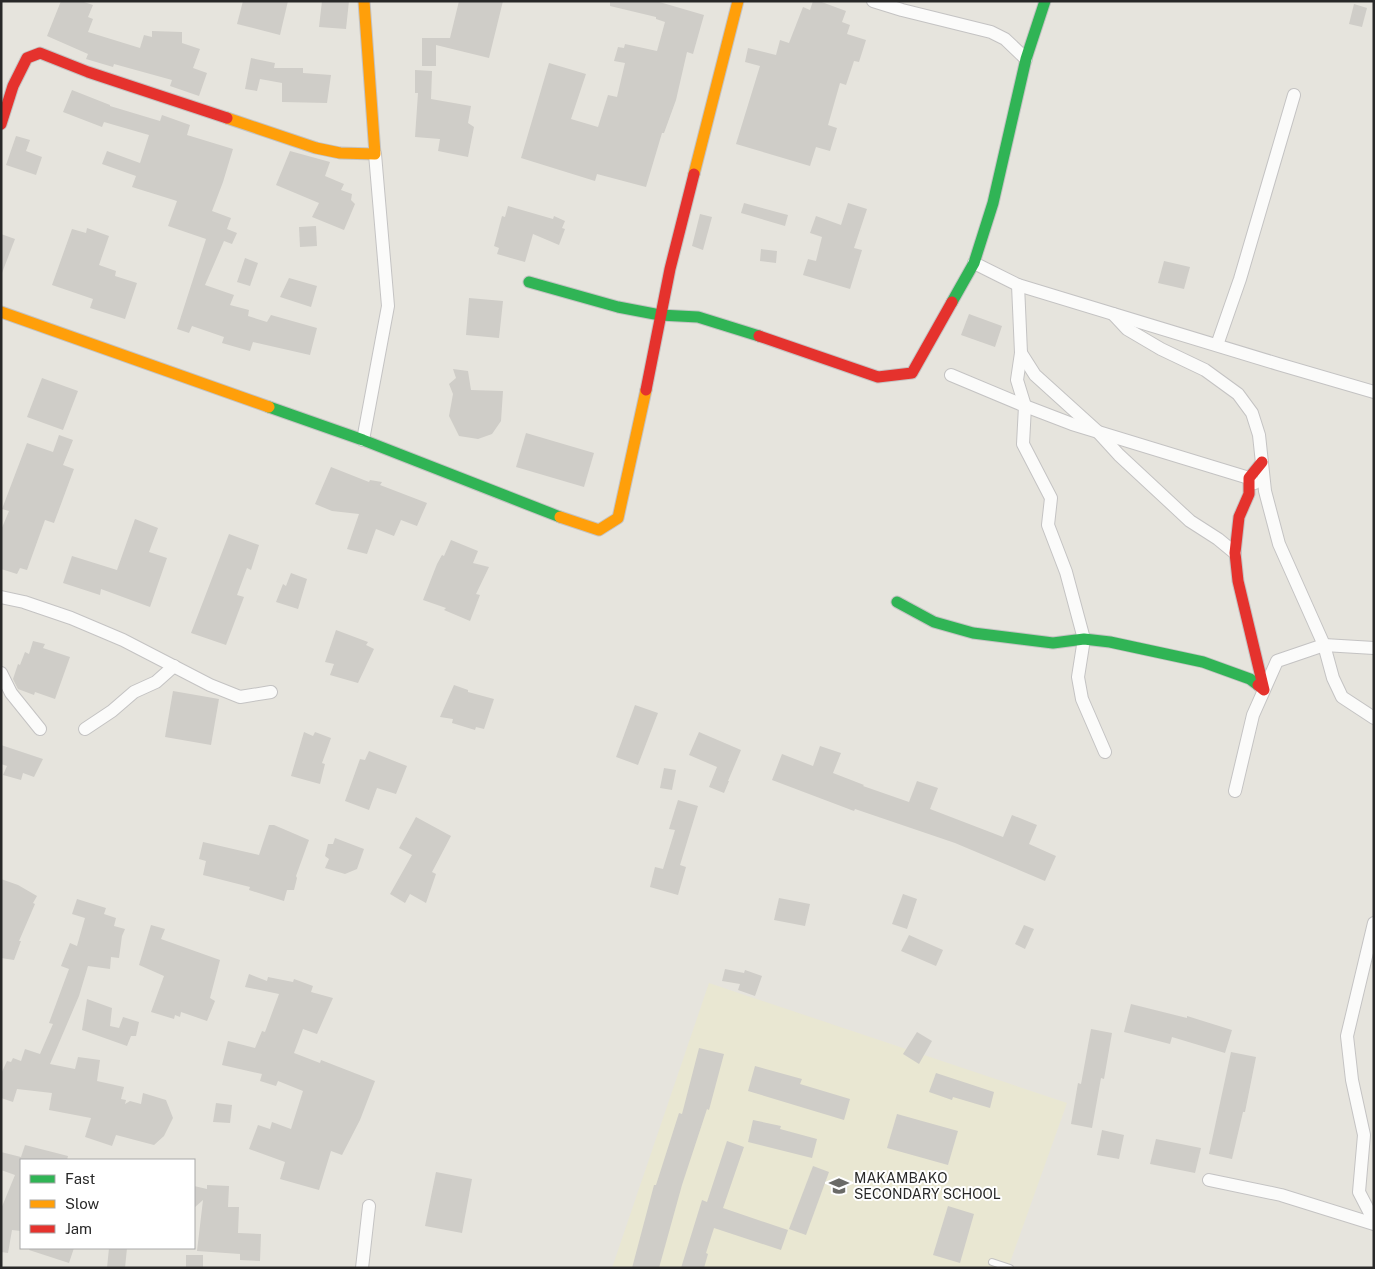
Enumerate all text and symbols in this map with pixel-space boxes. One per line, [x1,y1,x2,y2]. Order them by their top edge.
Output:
legend [20,1159,195,1249]
text: Fast [65,1170,95,1187]
place label: MAKAMBAKO SECONDARY SCHOOL [854,1170,1001,1202]
school or university icon: MAKAMBAKO SECONDARY SCHOOL [828,1175,850,1197]
text: Slow [65,1195,100,1212]
text: Jam [65,1220,92,1237]

